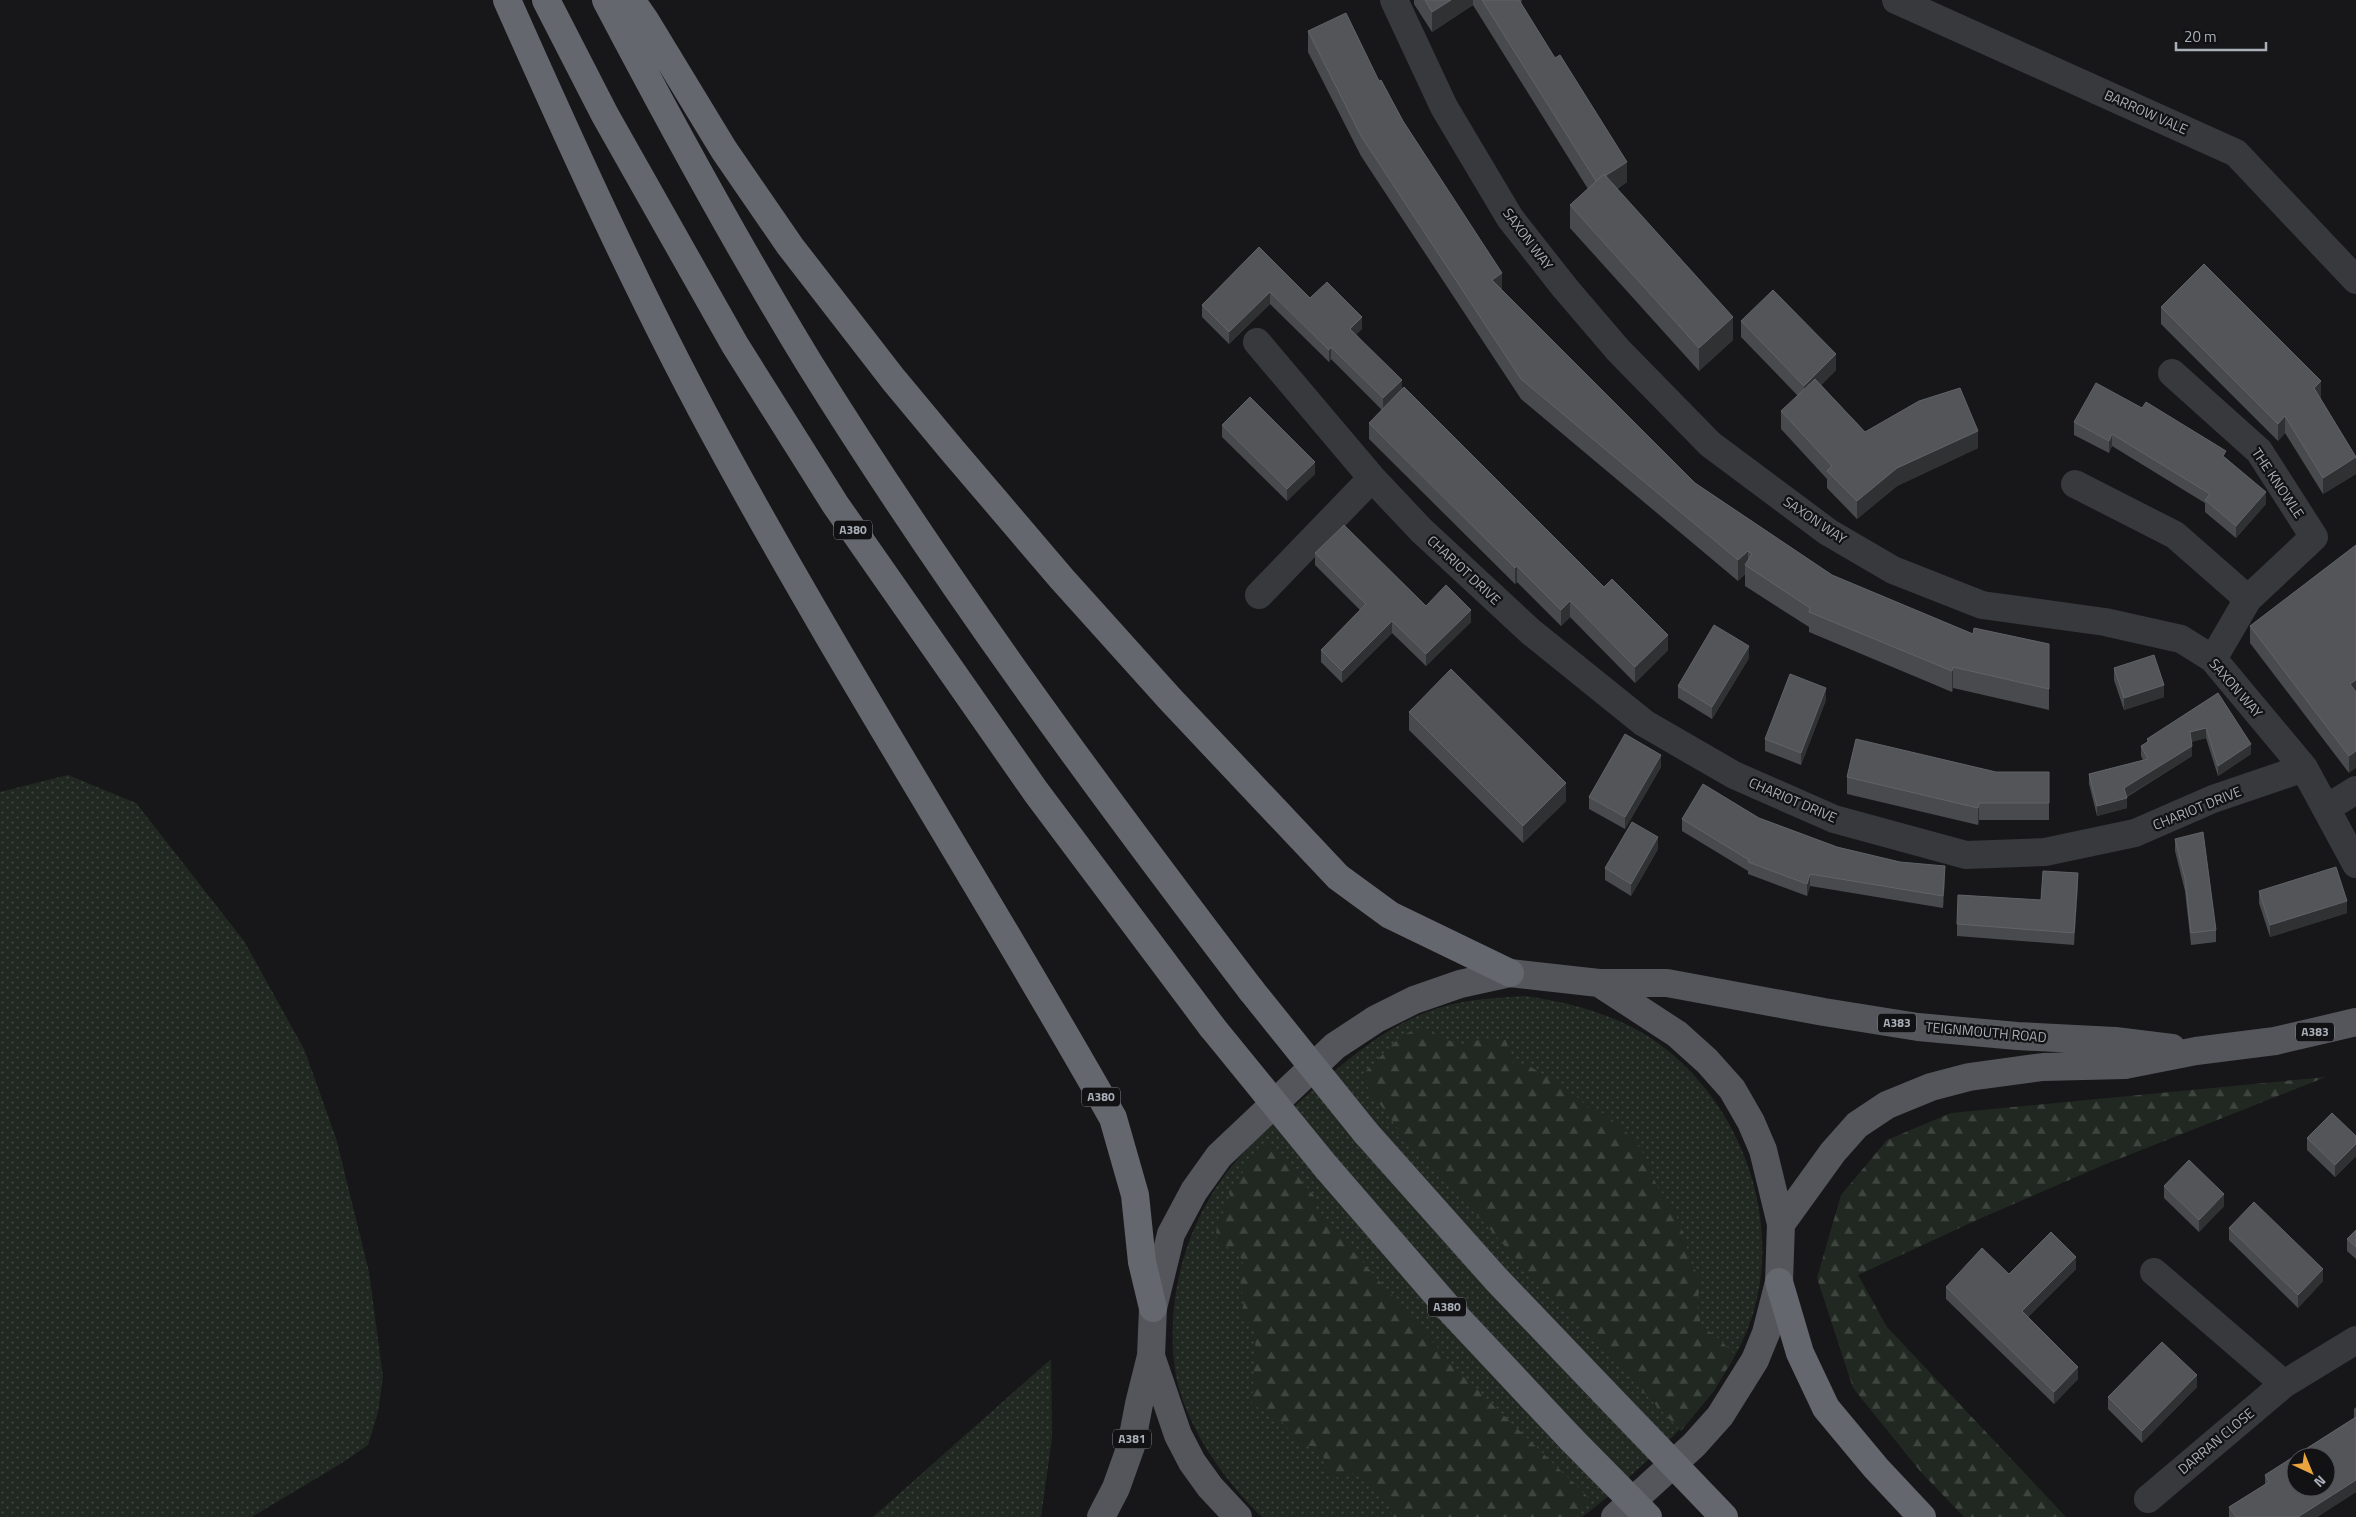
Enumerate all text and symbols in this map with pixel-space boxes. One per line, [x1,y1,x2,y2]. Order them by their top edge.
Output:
scale bar [2176,20,2266,52]
text: 20 m [2184,25,2217,48]
street label: BARROW VALE [2101,84,2191,139]
street label: SAXON WAY [1498,203,1559,274]
street label: THE KNOWLE [2247,443,2310,522]
street label: SAXON WAY [1779,491,1852,549]
road number: A380 [834,520,872,540]
street label: CHARIOT DRIVE [1423,530,1506,609]
street label: SAXON WAY [2205,653,2268,722]
street label: CHARIOT DRIVE [1746,772,1841,828]
street label: CHARIOT DRIVE [2149,780,2245,835]
road number: A383 [1878,1014,1916,1032]
street label: TEIGNMOUTH ROAD [1925,1016,2048,1047]
road number: A383 [2296,1022,2334,1042]
road number: A380 [1082,1088,1120,1106]
road number: A380 [1428,1298,1466,1316]
street label: DARRAN CLOSE [2173,1402,2259,1479]
road number: A381 [1113,1430,1151,1448]
north arrow [2286,1447,2336,1497]
text: N [2310,1471,2331,1493]

